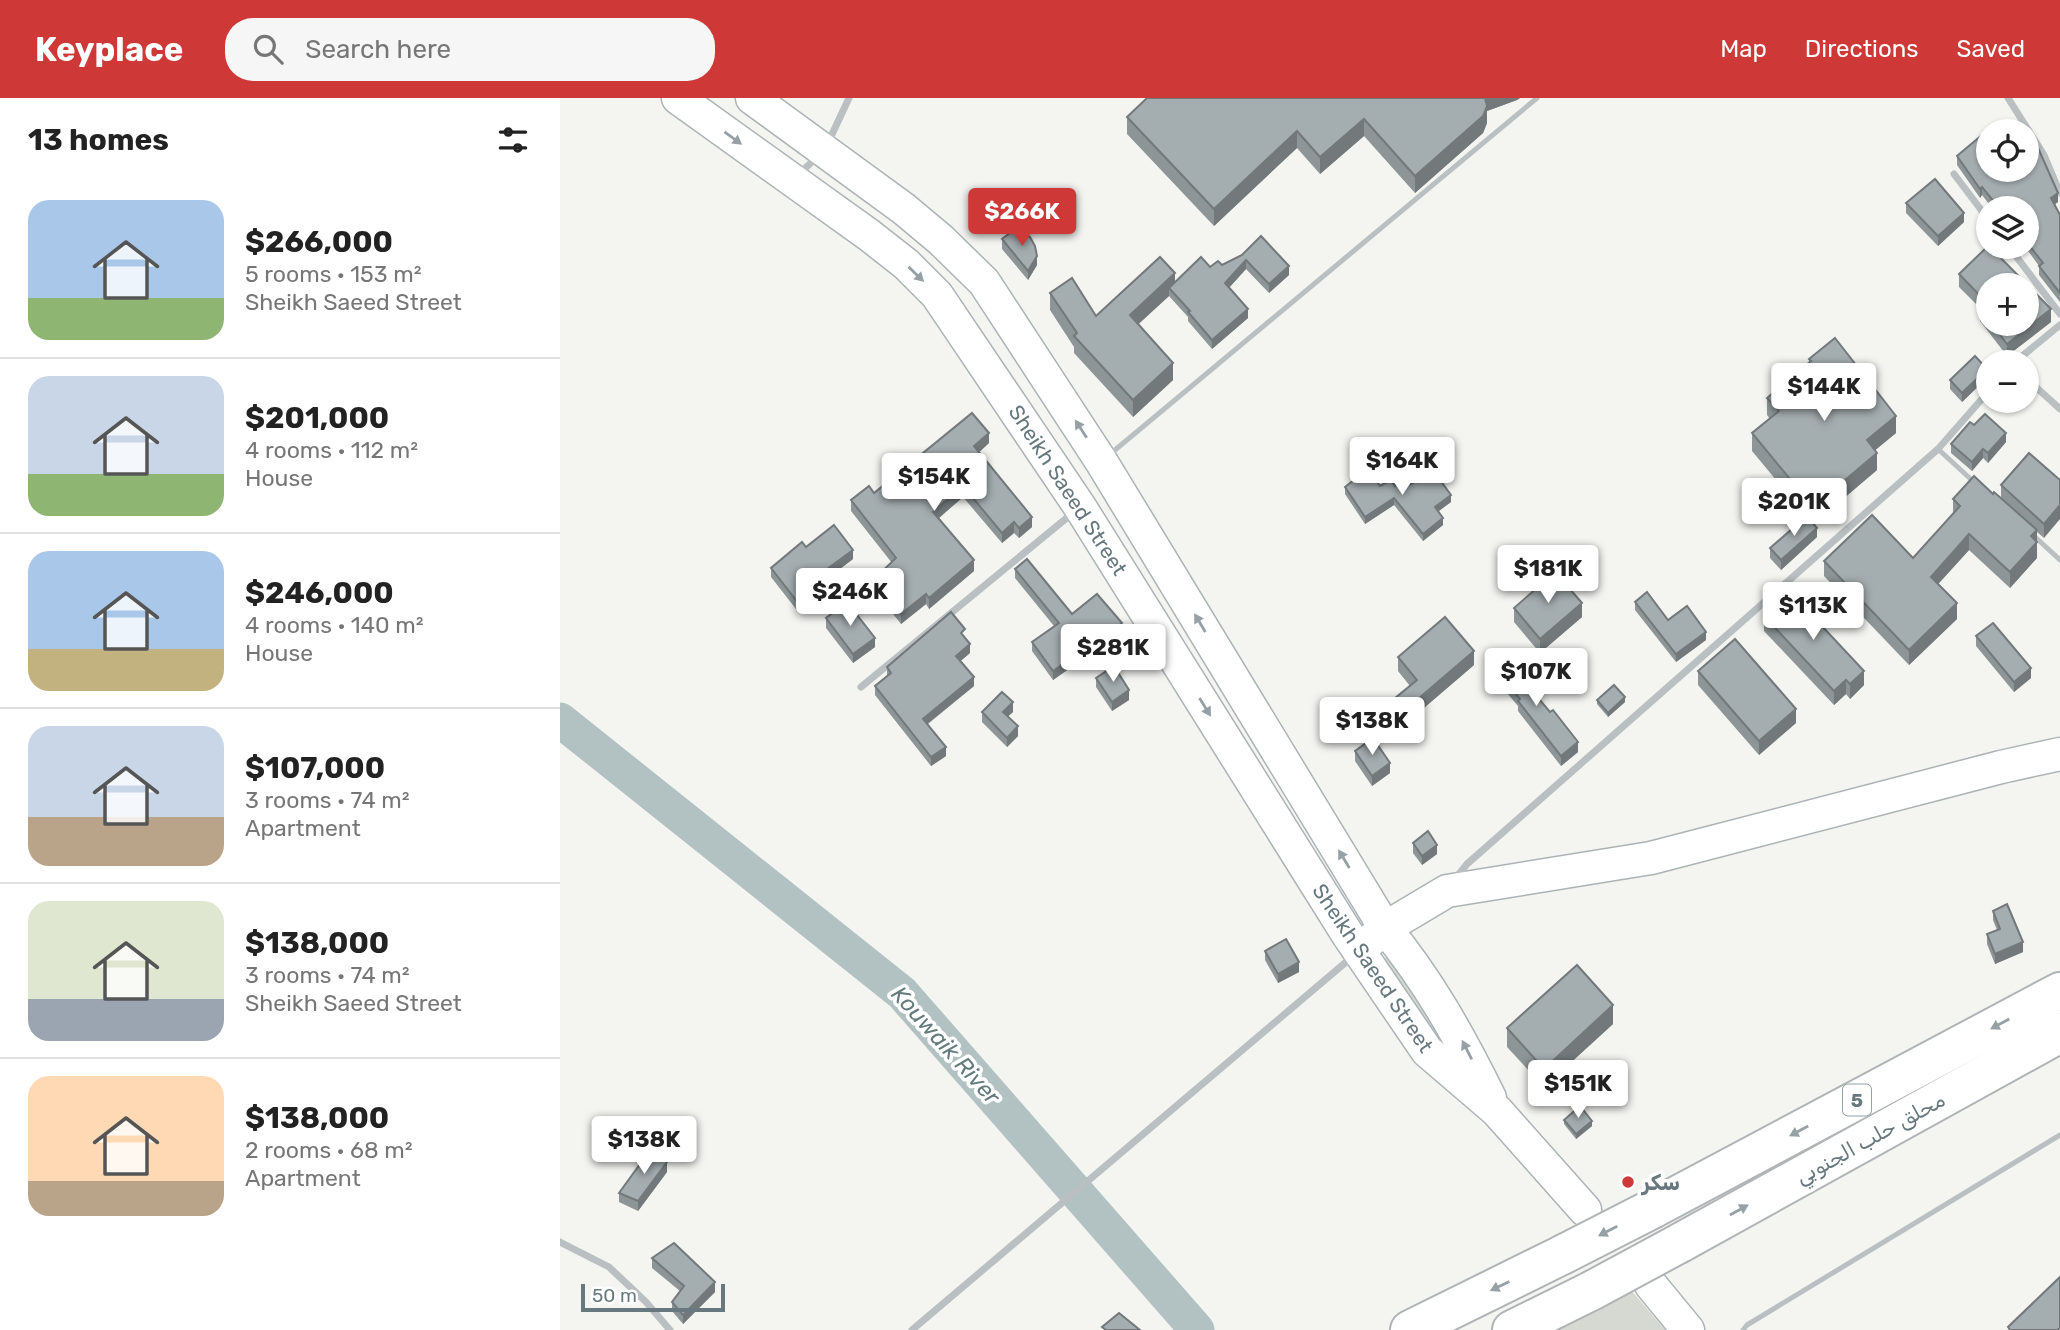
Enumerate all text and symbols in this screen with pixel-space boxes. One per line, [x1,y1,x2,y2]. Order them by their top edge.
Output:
search box [225,18,715,81]
text: Keyplace [35,30,183,69]
icon: search [249,30,287,68]
text: Search here [305,34,451,65]
text: Map [1720,35,1767,63]
text: Directions [1805,35,1918,63]
text: Saved [1956,35,2025,63]
map controls [1976,119,2039,413]
button: locate [1976,119,2039,182]
icon: filters [494,121,532,159]
text: 13 homes [28,122,169,158]
one-way arrow [724,131,742,146]
pin: $266K [973,188,1071,248]
button: layers [1976,196,2039,259]
text: $266K [984,197,1060,225]
text: $266,000 [245,224,393,260]
icon: home [84,228,168,312]
text: 5 rooms · 153 m² [245,260,422,288]
one-way arrow [907,265,924,281]
button: + [1976,273,2039,336]
text: Sheikh Saeed Street [245,288,462,316]
button: − [1976,350,2039,413]
pin: $144K [1775,364,1873,423]
text: $144K [1787,372,1861,400]
text: $201,000 [245,400,389,436]
street label: Sheikh Saeed Street [1004,400,1132,580]
icon: home [84,404,168,488]
one-way arrow [1075,420,1088,439]
text: 4 rooms · 112 m² [245,436,418,464]
pin: $164K [1353,438,1451,497]
text: $164K [1366,446,1438,474]
pin: $154K [885,454,983,513]
text: $154K [898,462,970,490]
text: House [245,464,313,492]
pin: $201K [1745,478,1843,538]
text: $201K [1758,487,1830,515]
pin: $181K [1499,546,1597,605]
text: $181K [1513,554,1583,582]
pin: $246K [801,568,899,628]
text: $246,000 [245,575,394,611]
text: $246K [812,577,888,605]
icon: home [84,579,168,663]
pin: $113K [1764,582,1862,642]
text: $113K [1779,591,1847,619]
text: 4 rooms · 140 m² [245,611,424,639]
one-way arrow [1194,614,1206,633]
pin: $281K [1064,624,1162,684]
text: $281K [1077,633,1149,661]
text: House [245,639,313,667]
pin: $107K [1487,648,1585,708]
text: $107K [1501,657,1571,685]
one-way arrow [1199,697,1212,716]
pin: $138K [1323,698,1421,757]
text: $138K [1336,706,1408,734]
text: $107,000 [245,750,385,786]
icon: home [84,754,168,838]
text: 3 rooms · 74 m² [245,786,410,814]
text: Apartment [245,814,361,842]
one-way arrow [1337,850,1350,869]
street label: Sheikh Saeed Street [1307,879,1439,1057]
text: $138,000 [245,925,389,961]
icon: home [84,929,168,1013]
text: 3 rooms · 74 m² [245,961,410,989]
water label: Kouwaik River [886,980,1007,1111]
text: Sheikh Saeed Street [245,989,462,1017]
one-way arrow [1990,1018,2010,1030]
one-way arrow [1461,1040,1472,1060]
pin: $151K [1529,1060,1627,1120]
text: $151K [1544,1069,1612,1097]
road number: 5 [1843,1084,1871,1116]
street label: محلق حلب الجنوبي [1791,1087,1951,1193]
text: $138,000 [245,1100,389,1136]
icon: home [84,1104,168,1188]
pin: $138K [595,1116,693,1176]
text: $138K [608,1125,680,1153]
one-way arrow [1789,1125,1809,1136]
text: 2 rooms · 68 m² [245,1136,413,1164]
text: Apartment [245,1164,361,1192]
place label: سكر [1640,1170,1680,1196]
marker: سكر [1620,1174,1636,1190]
one-way arrow [1730,1205,1750,1217]
one-way arrow [1598,1226,1618,1237]
one-way arrow [1490,1280,1510,1291]
scale bar [581,1281,724,1313]
text: 50 m [592,1284,637,1307]

